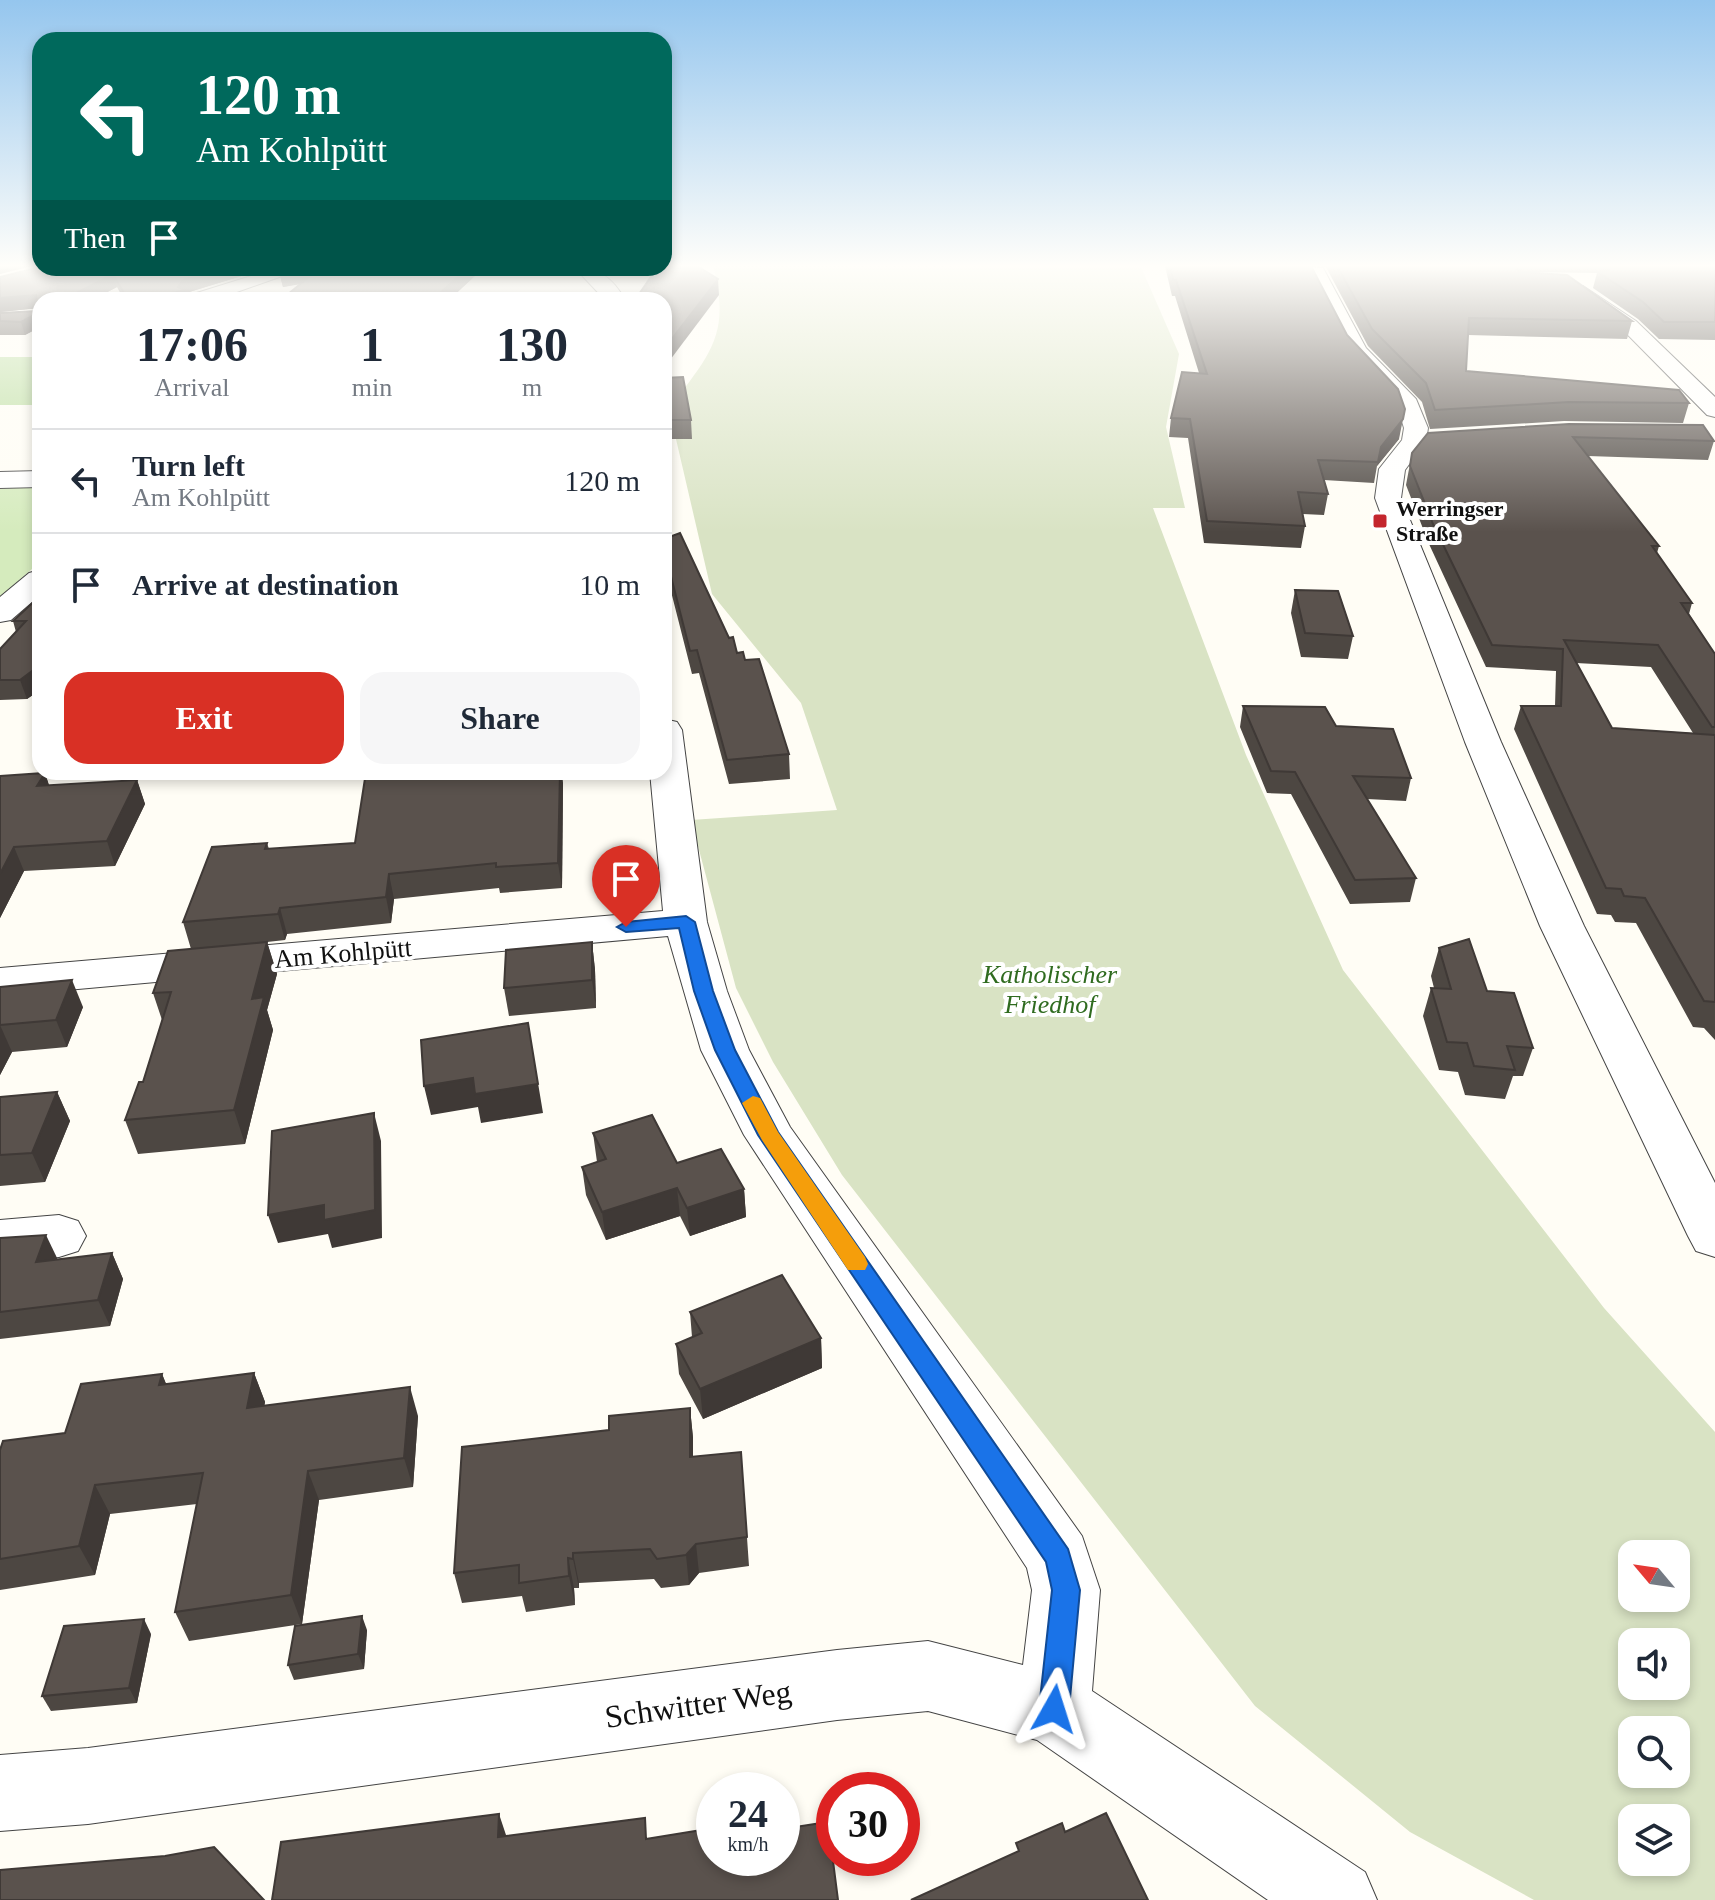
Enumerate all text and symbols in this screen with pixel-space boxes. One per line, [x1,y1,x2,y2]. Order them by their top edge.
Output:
icon: left [64,64,168,168]
text: 120 m [196,64,341,126]
text: Am Kohlpütt [196,130,387,170]
icon: arrive [142,216,186,260]
text: Then [64,221,126,254]
text: 17:06 [136,318,248,371]
text: 1 [360,318,384,371]
text: 130 [496,318,568,371]
text: Arrival [154,373,229,402]
text: min [352,373,392,402]
text: m [522,373,542,402]
text: Turn left [132,449,245,482]
icon: left [64,459,108,503]
text: 120 m [564,464,640,497]
text: Am Kohlpütt [132,483,270,512]
place label: Werringser Straße [1396,496,1504,546]
marker: Werringser Straße [1371,512,1389,530]
icon: arrive [64,563,108,607]
text: Arrive at destination [132,568,399,601]
text: 10 m [579,568,640,601]
button: Exit [64,672,344,764]
button: Share [360,672,640,764]
pin [592,845,660,927]
icon: arrive [604,857,648,901]
street label: Am Kohlpütt [273,933,414,974]
park label: Katholischer Friedhof [982,960,1118,1019]
north arrow [1618,1540,1690,1612]
map controls [1618,1540,1690,1876]
button: sound [1618,1628,1690,1700]
position arrow [1012,1667,1096,1751]
street label: Schwitter Weg [602,1673,794,1735]
button: search [1618,1716,1690,1788]
speed limit sign: 30 [816,1772,920,1876]
text: 24 [728,1791,768,1836]
button: layers [1618,1804,1690,1876]
text: km/h [727,1833,769,1855]

